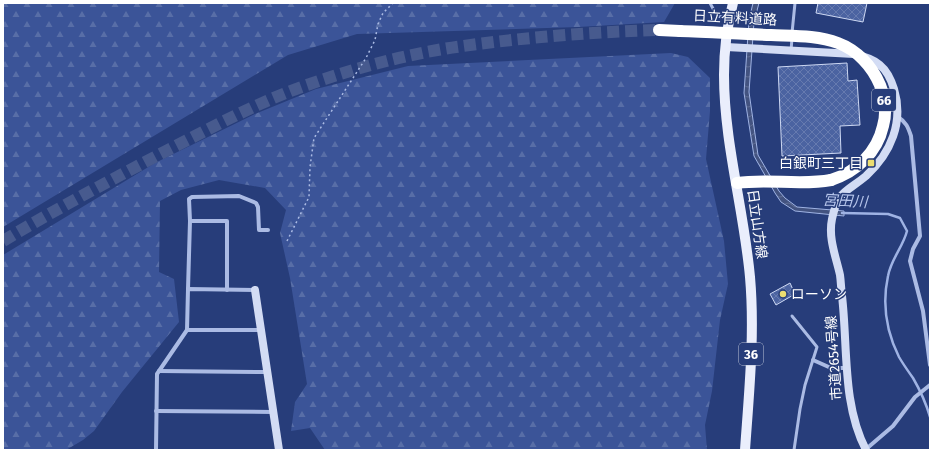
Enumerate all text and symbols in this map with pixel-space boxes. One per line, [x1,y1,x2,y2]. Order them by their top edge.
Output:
street label: 日立有料道路 [693,7,777,29]
road number: 66 [872,89,896,111]
place label: 白銀町三丁目 [779,155,863,172]
marker: 白銀町三丁目 [866,158,876,168]
street label: 日立山方線 [744,188,770,260]
water label: 宮田川 [822,191,870,211]
place label: ローソン [791,286,847,303]
marker: ローソン [778,289,788,299]
street label: 市道2654号線 [823,315,845,401]
road number: 36 [739,343,763,365]

